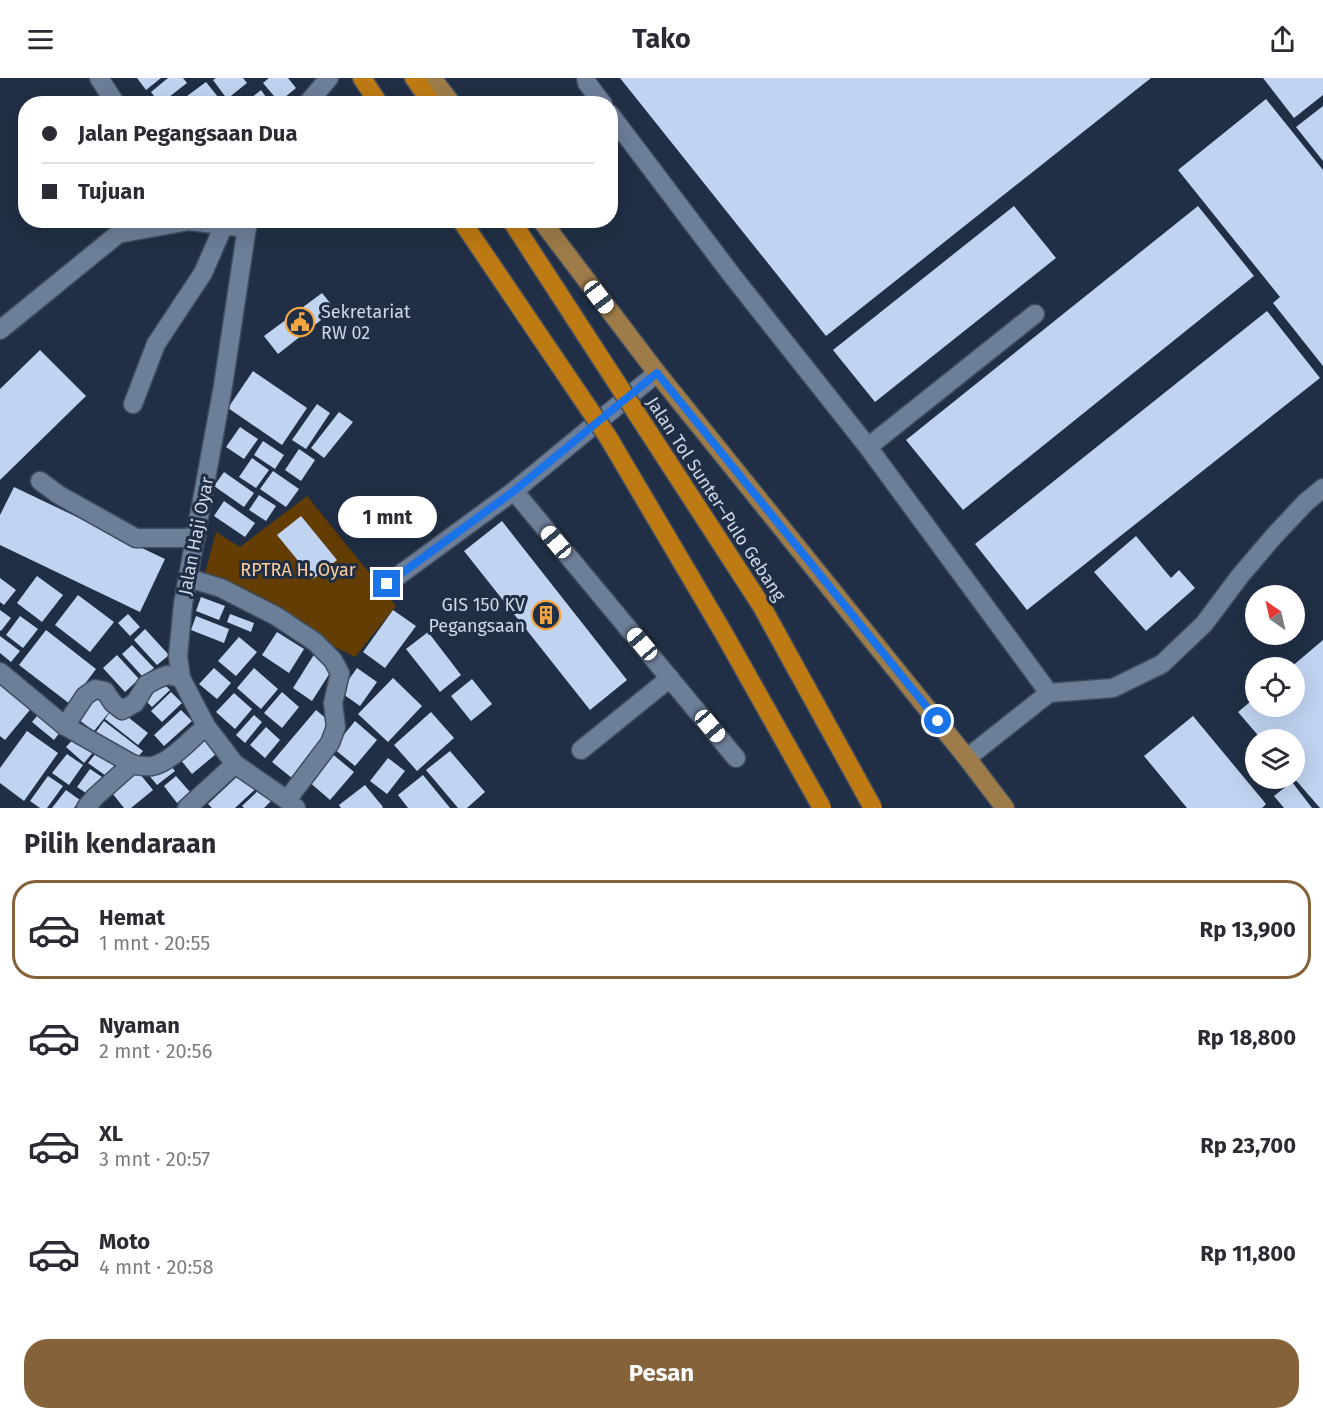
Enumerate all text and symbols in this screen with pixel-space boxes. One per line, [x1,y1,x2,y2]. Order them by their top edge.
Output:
icon: menu [24,23,57,56]
text: Tako [632,23,691,55]
icon: share [1266,23,1299,56]
text: Jalan Pegangsaan Dua [78,120,297,147]
text: Tujuan [78,178,145,205]
car [581,277,617,317]
place label: Sekretariat RW 02 [321,301,411,344]
public building icon: Sekretariat RW 02 [284,306,316,338]
street label: Jalan Tol Sunter–Pulo Gebang [642,393,791,606]
street label: Jalan Haji Oyar [174,475,218,597]
callout: 1 mnt [338,497,436,539]
text: 1 mnt [362,505,413,529]
car [538,522,574,562]
park label: RPTRA H. Oyar [240,559,356,581]
route end [373,570,400,597]
north arrow [1245,585,1305,645]
map controls [1245,585,1305,789]
place label: GIS 150 KV Pegangsaan [428,594,525,637]
building icon: GIS 150 KV Pegangsaan [530,599,562,631]
car [624,624,660,664]
button: locate [1245,657,1305,717]
car [692,706,728,746]
route start [924,707,951,734]
button: layers [1245,729,1305,789]
text: Pilih kendaraan [24,828,216,860]
icon: car [27,903,81,957]
text: Hemat [99,904,165,931]
text: Rp 13,900 [1200,916,1296,943]
text: 1 mnt · 20:55 [99,931,210,955]
icon: car [27,1011,81,1065]
text: Nyaman [99,1012,180,1039]
text: Rp 18,800 [1197,1024,1296,1051]
text: 2 mnt · 20:56 [99,1039,212,1063]
icon: car [27,1119,81,1173]
text: XL [99,1120,123,1147]
text: Rp 23,700 [1200,1132,1296,1159]
text: 3 mnt · 20:57 [99,1147,210,1171]
icon: car [27,1227,81,1281]
text: Moto [99,1228,150,1255]
text: Rp 11,800 [1200,1240,1296,1267]
text: 4 mnt · 20:58 [99,1255,213,1279]
button: Pesan [24,1339,1299,1408]

